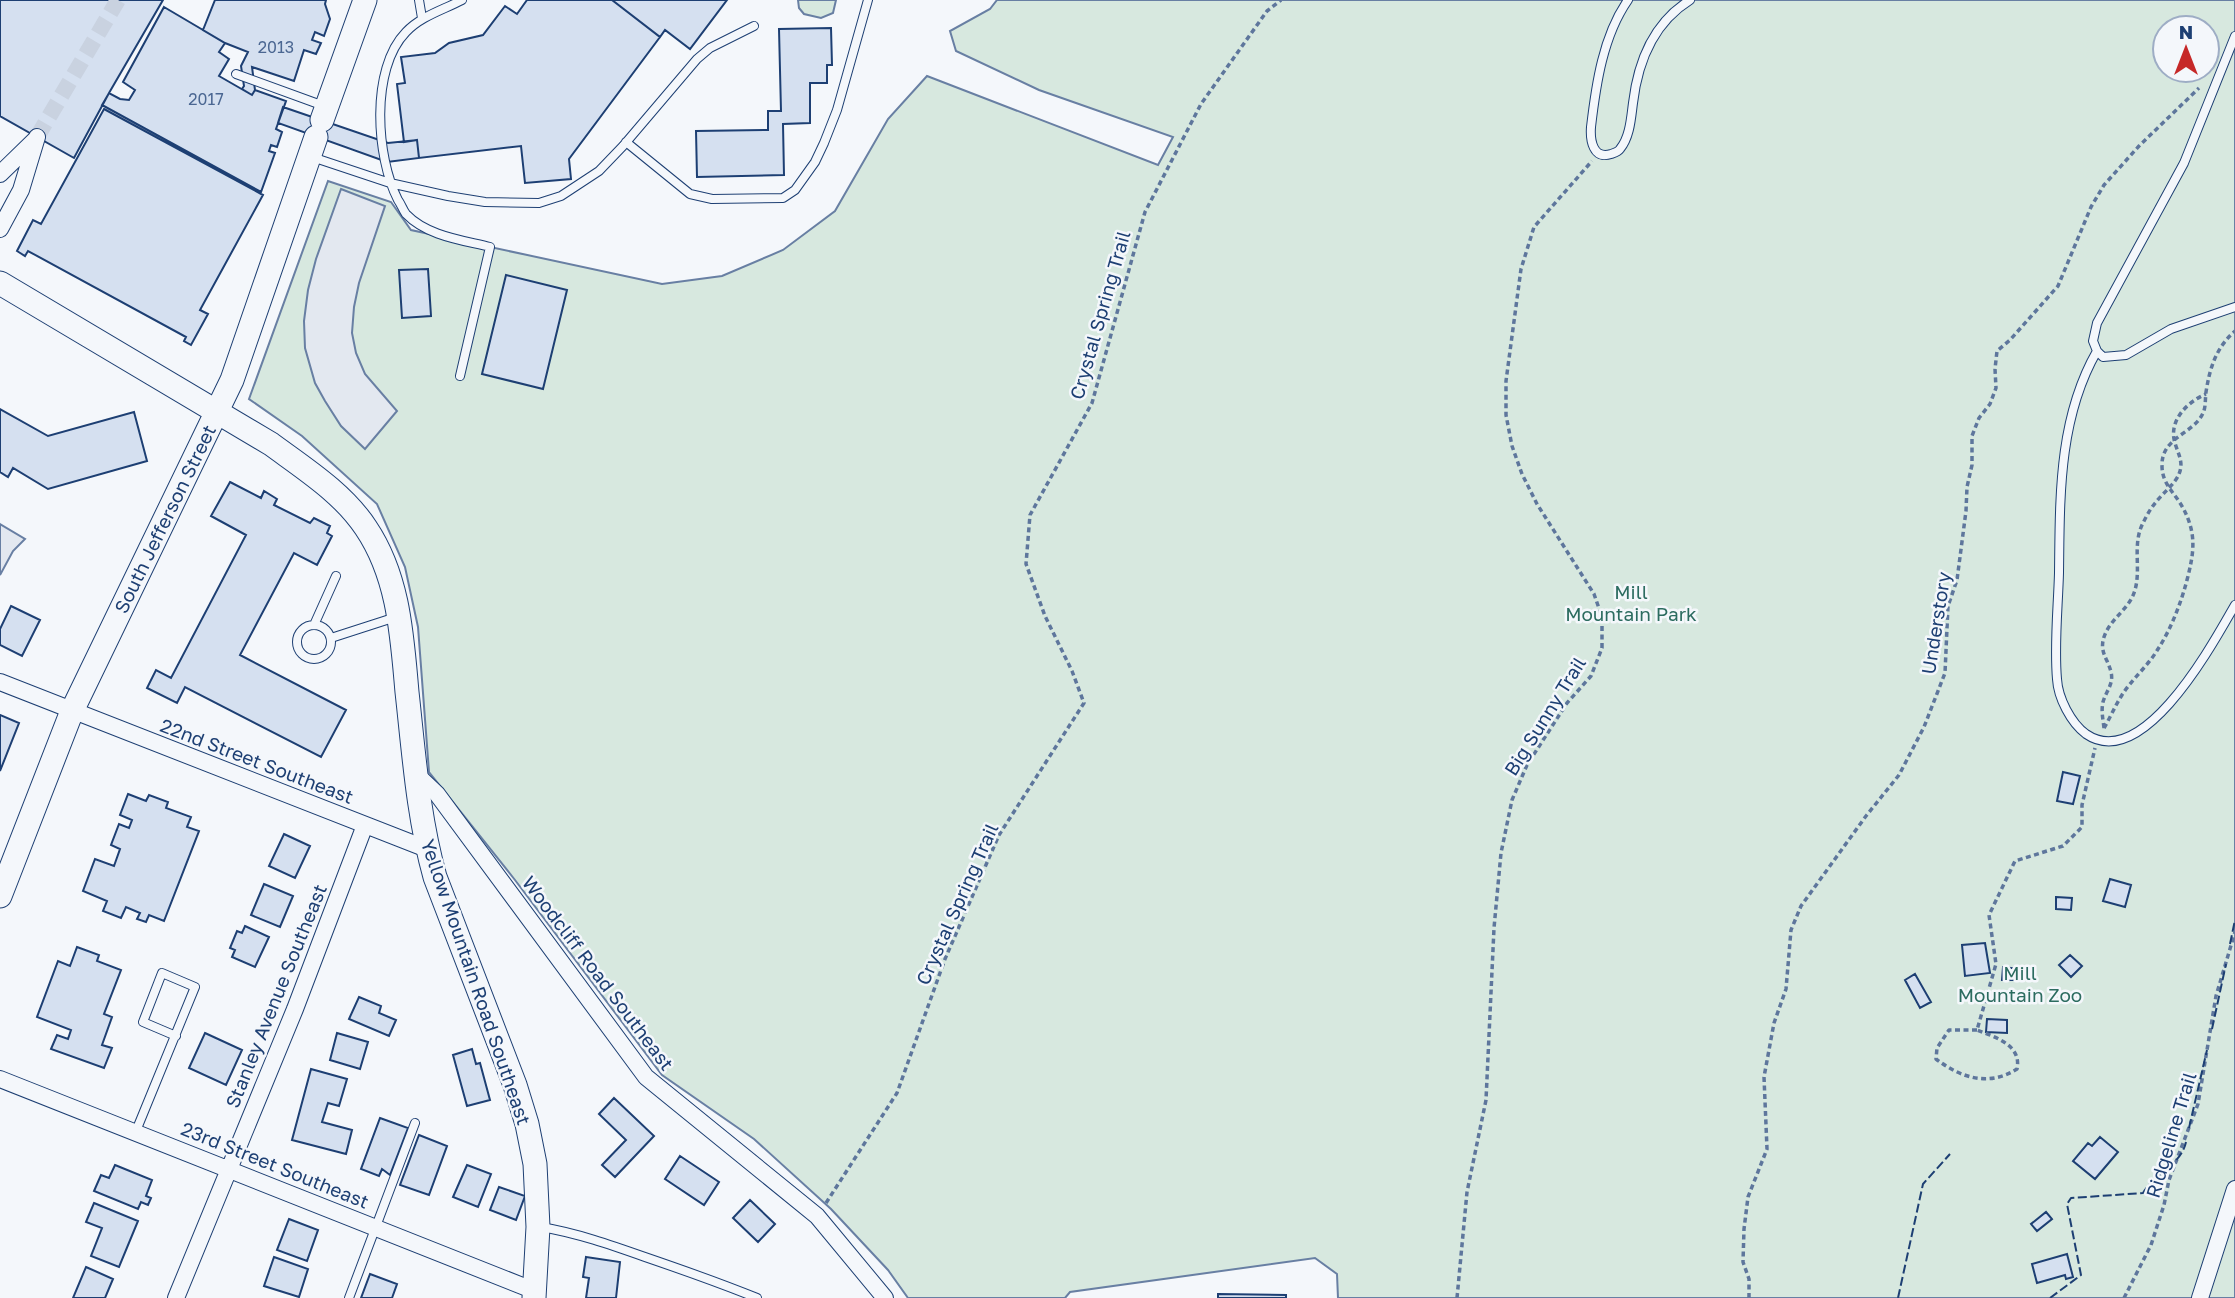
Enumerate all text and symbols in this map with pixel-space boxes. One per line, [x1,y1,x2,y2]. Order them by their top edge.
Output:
north arrow [2151,14,2221,84]
text: N [2179,20,2193,43]
house number: 2013 [258,37,294,57]
house number: 2017 [188,89,224,109]
street label: Crystal Spring Trail [1064,228,1135,402]
street label: South Jefferson Street [109,421,220,617]
street label: Understory [1916,570,1955,676]
park label: Mill Mountain Park [1565,580,1697,625]
street label: Big Sunny Trail [1499,652,1590,779]
street label: 22nd Street Southeast [157,713,357,808]
street label: Crystal Spring Trail [911,819,1003,988]
street label: Yellow Mountain Road Southeast [417,836,536,1128]
street label: Woodcliff Road Southeast [518,871,679,1074]
street label: Stanley Avenue Southeast [220,881,331,1111]
park label: Mill Mountain Zoo [1958,961,2082,1006]
street label: Ridgeline Trail [2140,1069,2201,1200]
street label: 23rd Street Southeast [178,1116,372,1213]

